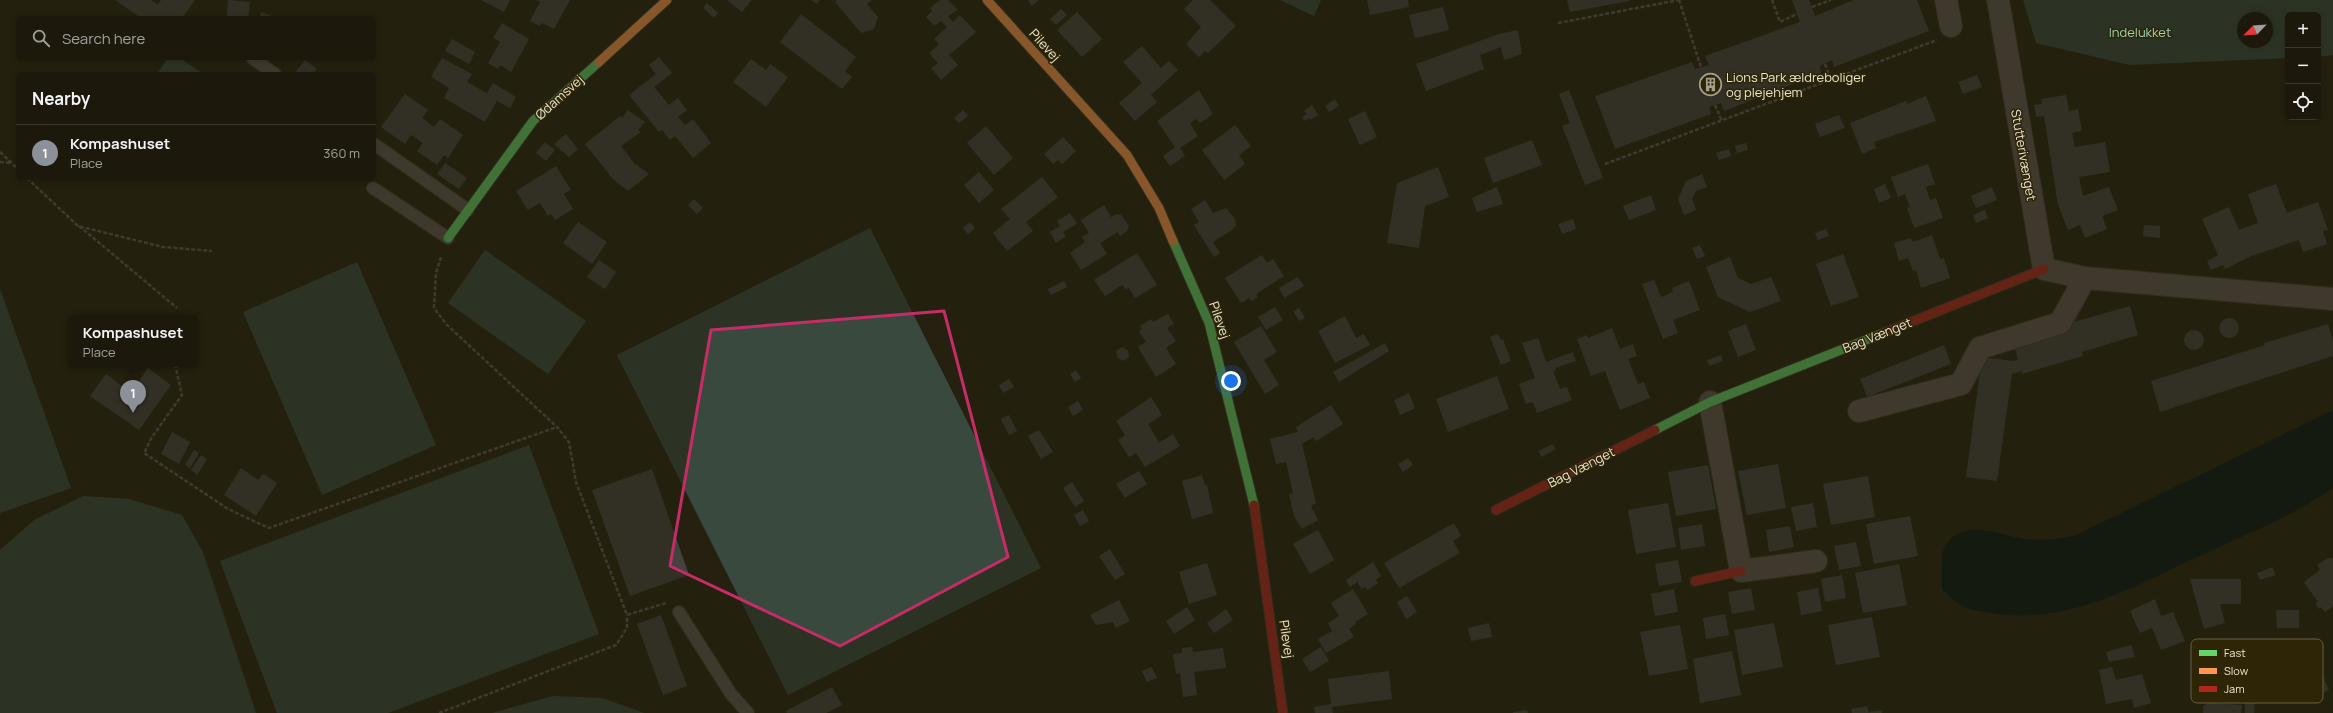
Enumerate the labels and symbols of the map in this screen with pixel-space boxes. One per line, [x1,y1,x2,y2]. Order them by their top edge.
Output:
north arrow [2237,12,2273,48]
park label: Indelukket [2109,23,2171,41]
street label: Pilevej [1025,25,1065,65]
place label: Lions Park ældreboliger og plejehjem [1726,68,1866,101]
street label: Ødamsvej [531,71,587,123]
building icon: Lions Park ældreboliger og plejehjem [1697,71,1723,97]
street label: Stutterivænget [2007,108,2041,202]
street label: Pilevej [1205,299,1235,341]
street label: Bag Vænget [1840,313,1914,357]
your location [1221,371,1241,391]
pin: 1 [120,380,146,413]
street label: Bag Vænget [1544,442,1618,492]
street label: Pilevej [1275,619,1299,659]
legend [2191,639,2323,703]
text: Fast [2224,645,2246,660]
text: Slow [2224,663,2249,678]
text: Jam [2224,681,2245,696]

